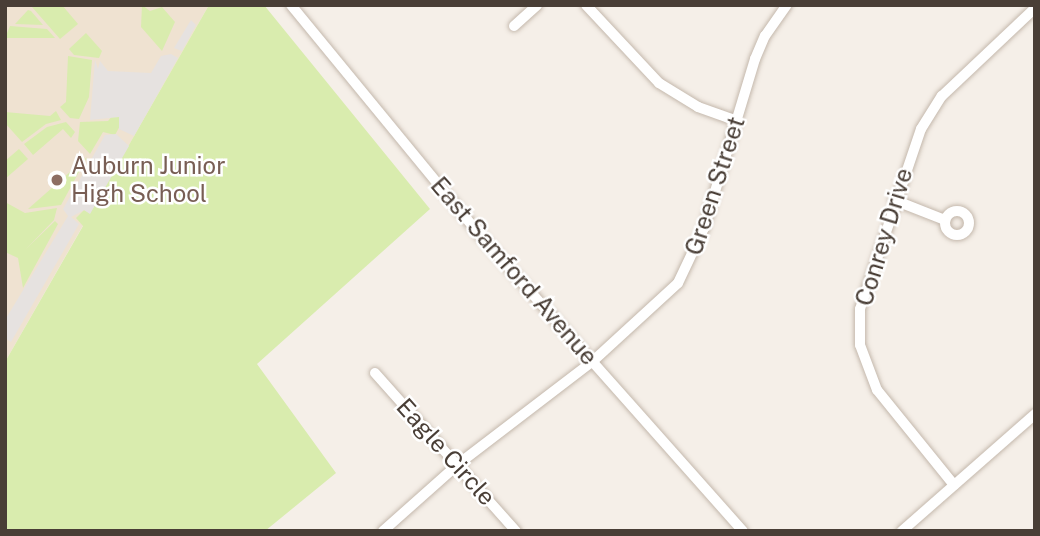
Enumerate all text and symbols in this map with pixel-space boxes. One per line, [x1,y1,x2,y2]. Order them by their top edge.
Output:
street label: Green Street [679,113,751,259]
place label: Auburn Junior High School [71,152,226,208]
street label: Conrey Drive [849,165,919,309]
street label: East Samford Avenue [425,171,603,371]
marker: Auburn Junior High School [49,172,65,188]
street label: Eagle Circle [390,393,502,511]

